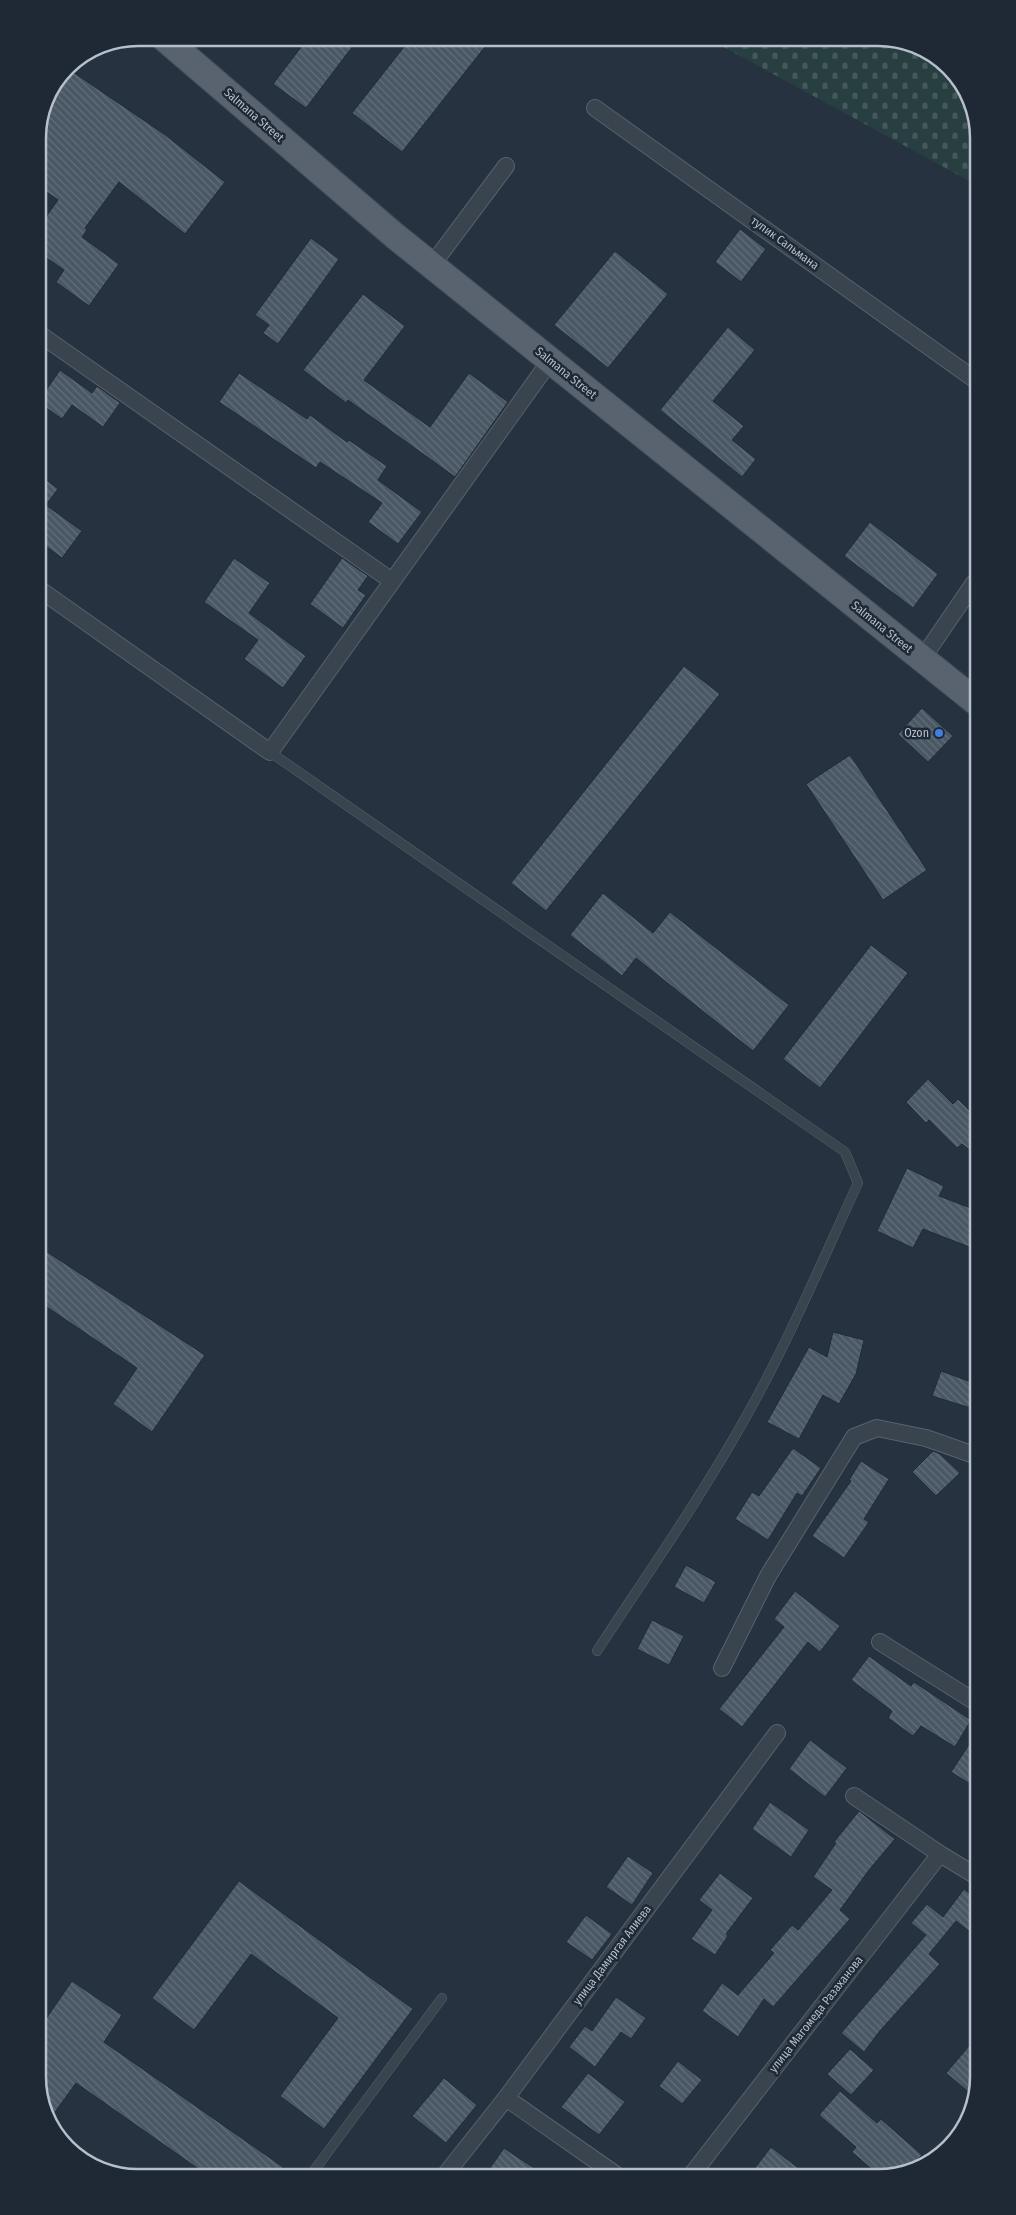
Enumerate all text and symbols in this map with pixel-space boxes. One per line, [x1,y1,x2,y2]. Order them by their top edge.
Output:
street label: Salmana Street [221,85,287,145]
street label: тупик Сальмана [748,214,822,272]
street label: Salmana Street [533,344,599,402]
street label: Salmana Street [849,598,915,656]
place label: Ozon [904,726,929,740]
marker: Ozon [933,727,945,739]
street label: улица Дамиргая Алиева [570,1902,654,2008]
street label: улица Магомеда Разаханова [766,1953,866,2075]

